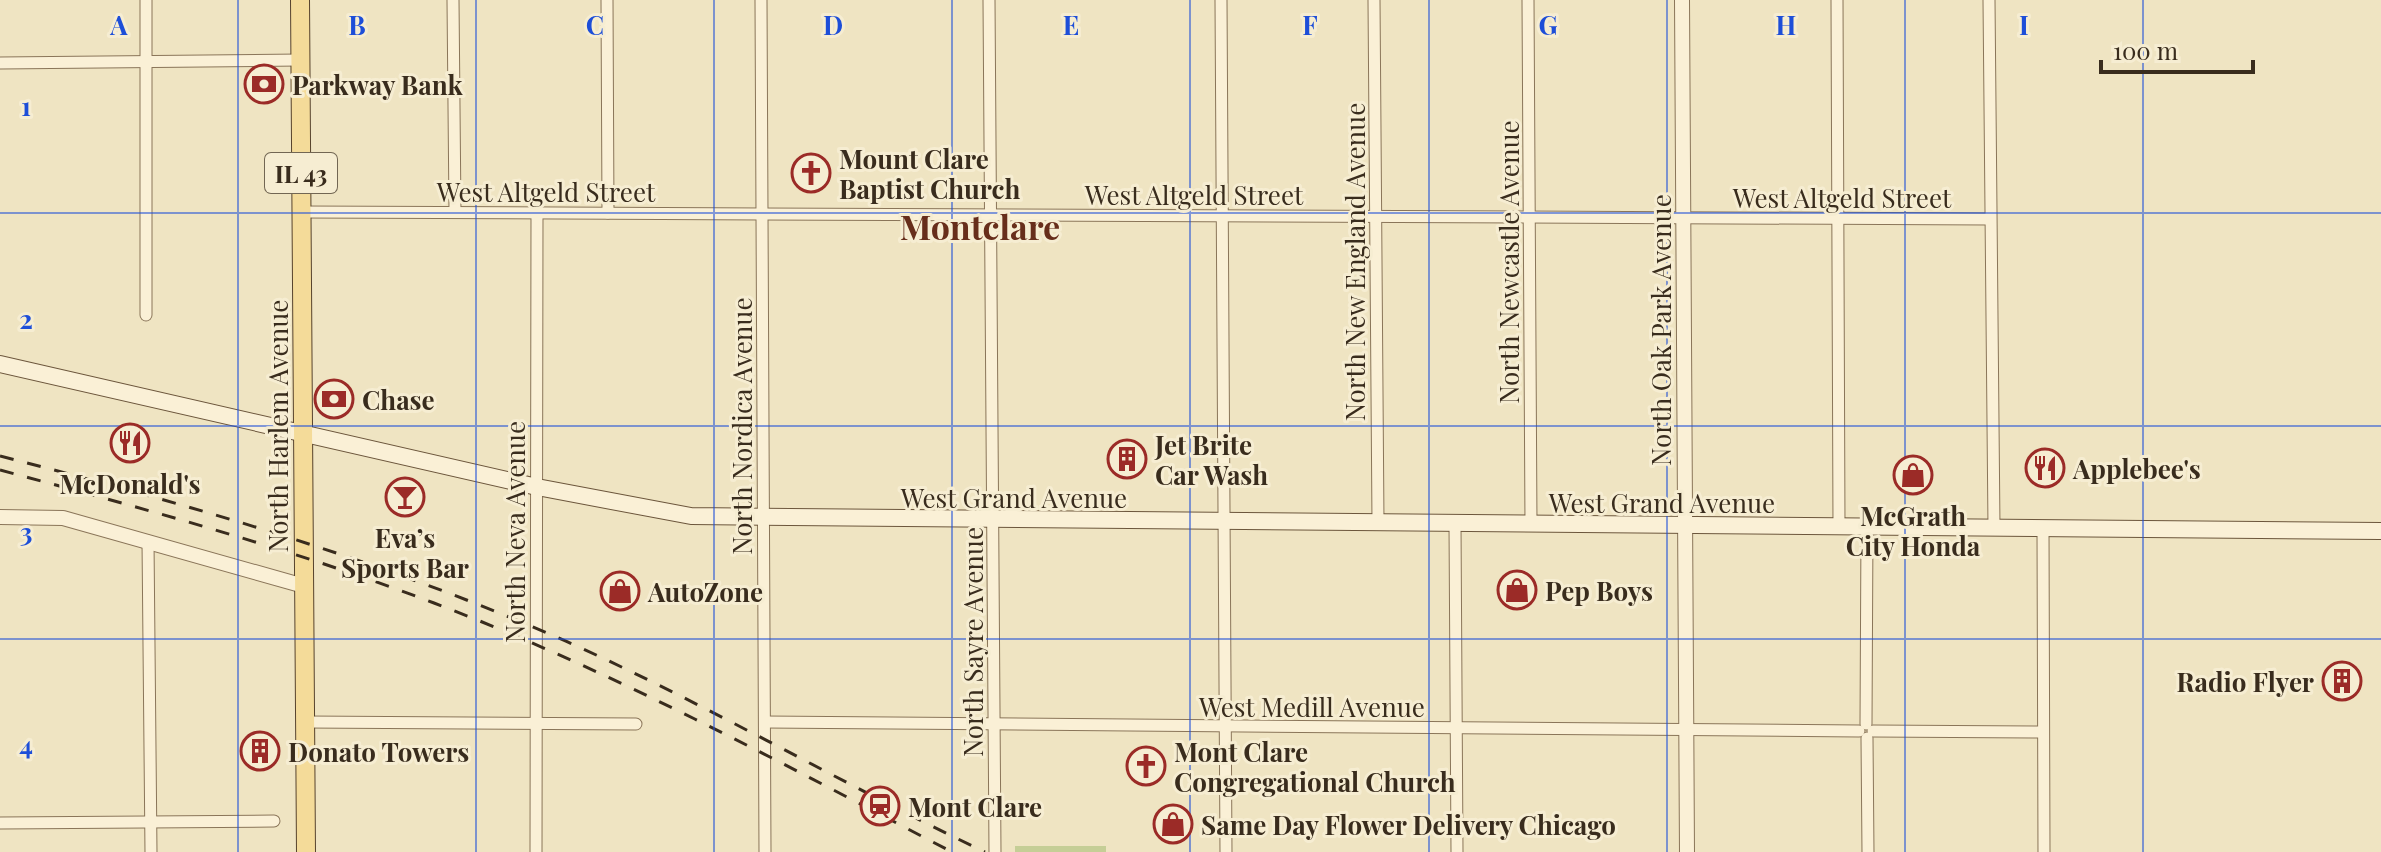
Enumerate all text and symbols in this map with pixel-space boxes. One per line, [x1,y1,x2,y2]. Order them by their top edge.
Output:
text: A [109,7,128,42]
text: B [348,7,366,42]
text: C [586,7,604,42]
text: D [823,7,843,42]
text: E [1063,7,1079,42]
text: F [1302,7,1318,42]
text: G [1538,7,1558,42]
text: H [1776,7,1796,42]
text: I [2019,7,2029,42]
scale bar [2101,24,2253,74]
text: 100 m [2113,34,2178,66]
bank icon: Parkway Bank [243,63,285,105]
place label: Parkway Bank [292,67,464,102]
text: 1 [21,88,31,123]
street label: North New England Avenue [1337,103,1372,421]
street label: North Newcastle Avenue [1491,120,1526,404]
place label: Mount Clare Baptist Church [839,141,1020,206]
church icon: Mount Clare Baptist Church [790,152,832,194]
road number: IL 43 [265,153,337,193]
street label: West Altgeld Street [436,174,656,209]
street label: West Altgeld Street [1084,177,1304,212]
street label: West Altgeld Street [1732,180,1952,215]
street label: North Oak Park Avenue [1643,194,1678,466]
district label: Montclare [900,203,1060,249]
street label: North Nordica Avenue [724,297,759,555]
street label: North Harlem Avenue [260,299,295,553]
text: 2 [19,301,33,336]
bank icon: Chase [313,378,355,420]
place label: Chase [362,382,435,417]
street label: North Neva Avenue [497,421,532,643]
restaurant icon: McDonald's [109,422,151,464]
place label: Jet Brite Car Wash [1154,427,1268,492]
building icon: Jet Brite Car Wash [1106,438,1148,480]
restaurant icon: Applebee's [2024,447,2066,489]
place label: Applebee's [2072,451,2201,486]
shop icon: McGrath City Honda [1892,454,1934,496]
place label: McDonald's [59,466,201,501]
bar icon: Eva’s Sports Bar [384,476,426,518]
street label: West Grand Avenue [900,480,1127,515]
street label: West Grand Avenue [1548,485,1775,520]
place label: McGrath City Honda [1846,498,1981,563]
text: 3 [20,514,32,549]
place label: Eva’s Sports Bar [341,520,469,585]
street label: North Sayre Avenue [955,527,990,757]
shop icon: Pep Boys [1496,569,1538,611]
shop icon: AutoZone [599,570,641,612]
place label: Pep Boys [1545,573,1653,608]
place label: AutoZone [647,574,763,609]
building icon: Radio Flyer [2321,660,2363,702]
place label: Radio Flyer [2177,664,2314,699]
street label: West Medill Avenue [1198,689,1425,724]
text: 4 [19,727,33,762]
building icon: Donato Towers [239,730,281,772]
place label: Donato Towers [288,734,469,769]
place label: Mont Clare Congregational Church [1174,734,1456,799]
church icon: Mont Clare Congregational Church [1125,745,1167,787]
station icon: Mont Clare [859,785,901,827]
place label: Mont Clare [908,789,1042,824]
shop icon: Same Day Flower Delivery Chicago [1152,803,1194,845]
place label: Same Day Flower Delivery Chicago [1201,807,1616,842]

